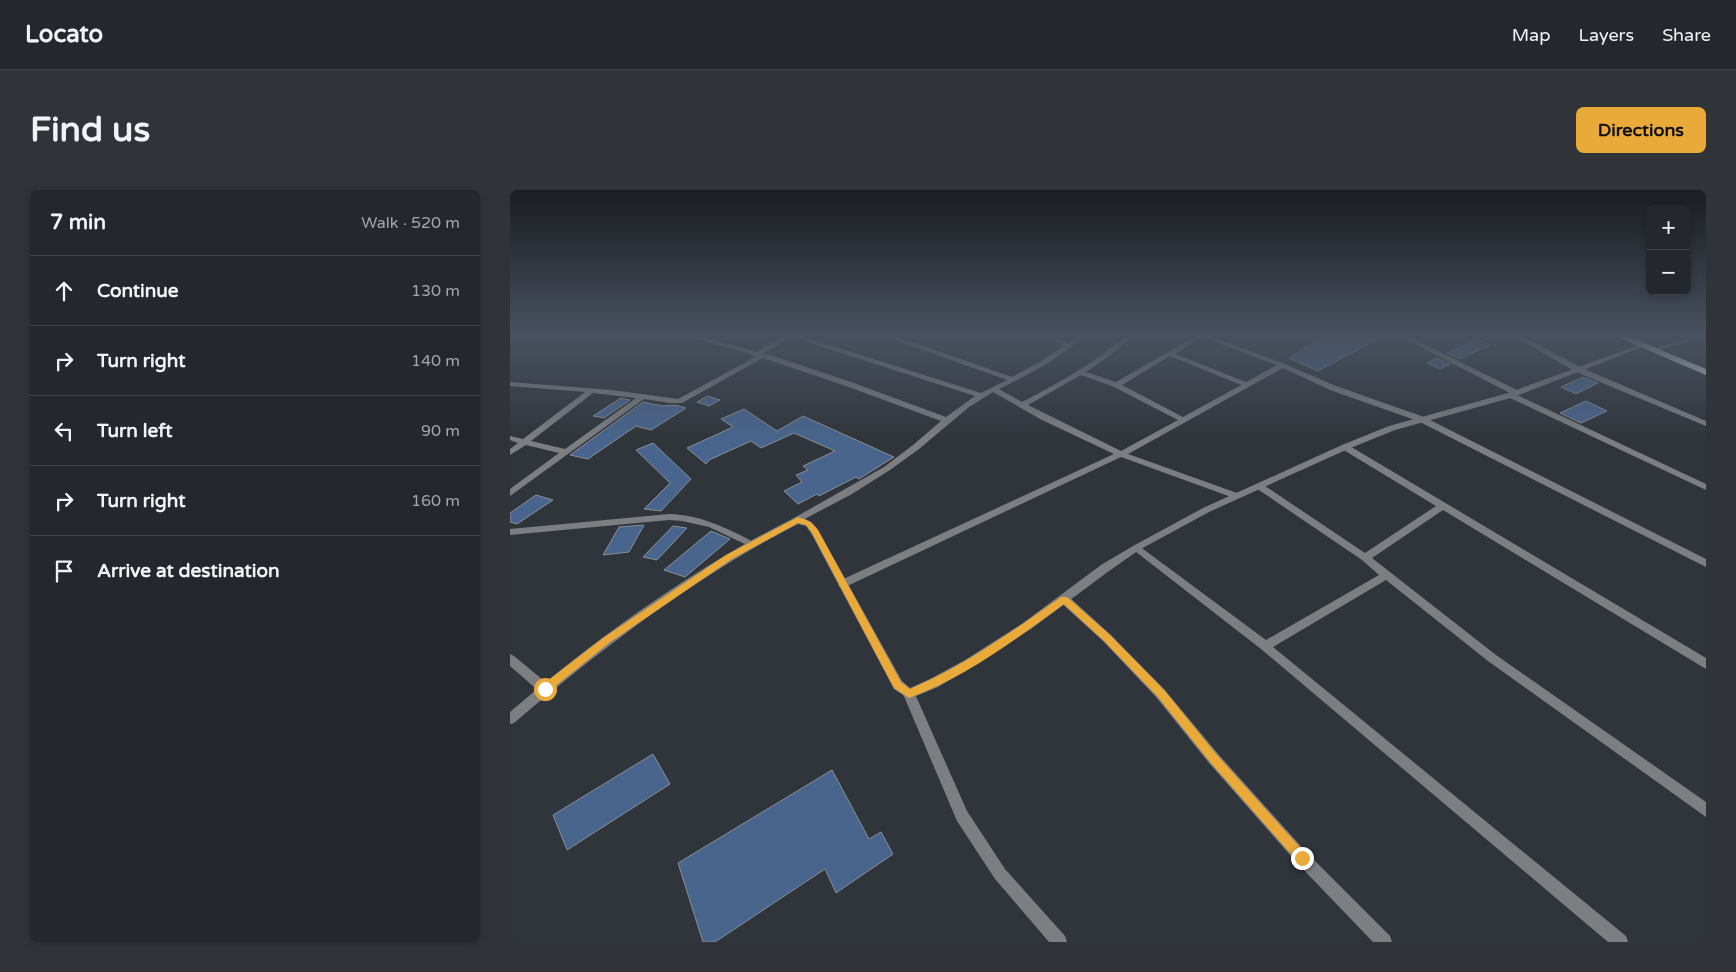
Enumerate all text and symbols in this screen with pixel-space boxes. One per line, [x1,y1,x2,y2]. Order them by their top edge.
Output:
text: Locato [25,20,103,49]
text: Map [1512,24,1551,46]
text: Layers [1579,24,1634,46]
text: Share [1662,24,1711,46]
button: Directions [1576,107,1706,153]
text: Find us [30,109,150,151]
map controls [1646,205,1691,295]
button: + [1646,205,1691,250]
text: 7 min [50,210,106,235]
text: Walk · 520 m [361,213,460,233]
button: − [1646,250,1691,295]
icon: ahead [50,277,78,305]
text: Continue [97,280,179,302]
text: 130 m [411,281,460,301]
icon: right [50,347,78,375]
text: Turn right [97,350,185,372]
text: 140 m [411,351,460,371]
icon: left [50,417,78,445]
text: Turn left [97,420,173,442]
text: 90 m [421,421,460,441]
icon: right [50,487,78,515]
text: Turn right [97,490,185,512]
text: 160 m [411,491,460,511]
icon: arrive [50,557,78,585]
text: Arrive at destination [97,560,280,582]
route start [534,678,557,701]
route end [1291,847,1314,870]

